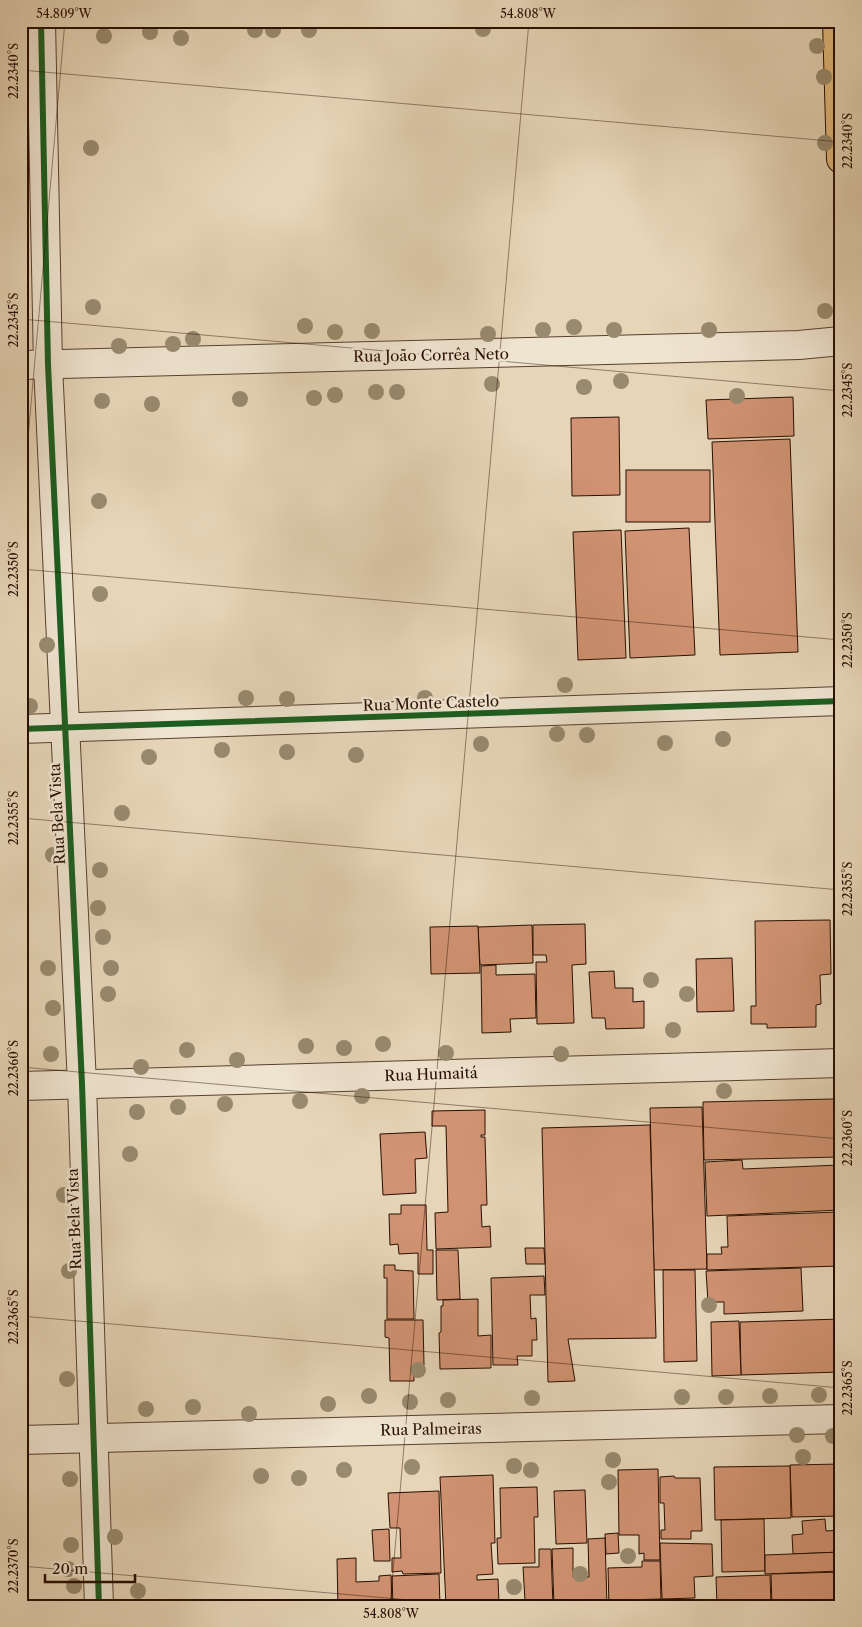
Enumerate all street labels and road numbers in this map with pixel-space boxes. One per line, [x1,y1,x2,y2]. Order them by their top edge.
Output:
street label: Rua João Corrêa Neto [353,344,509,366]
street label: Rua Monte Castelo [363,691,499,715]
street label: Rua Bela Vista [45,763,69,865]
street label: Rua Humaitá [384,1063,478,1085]
street label: Rua Bela Vista [63,1168,85,1270]
street label: Rua Palmeiras [380,1419,482,1439]

